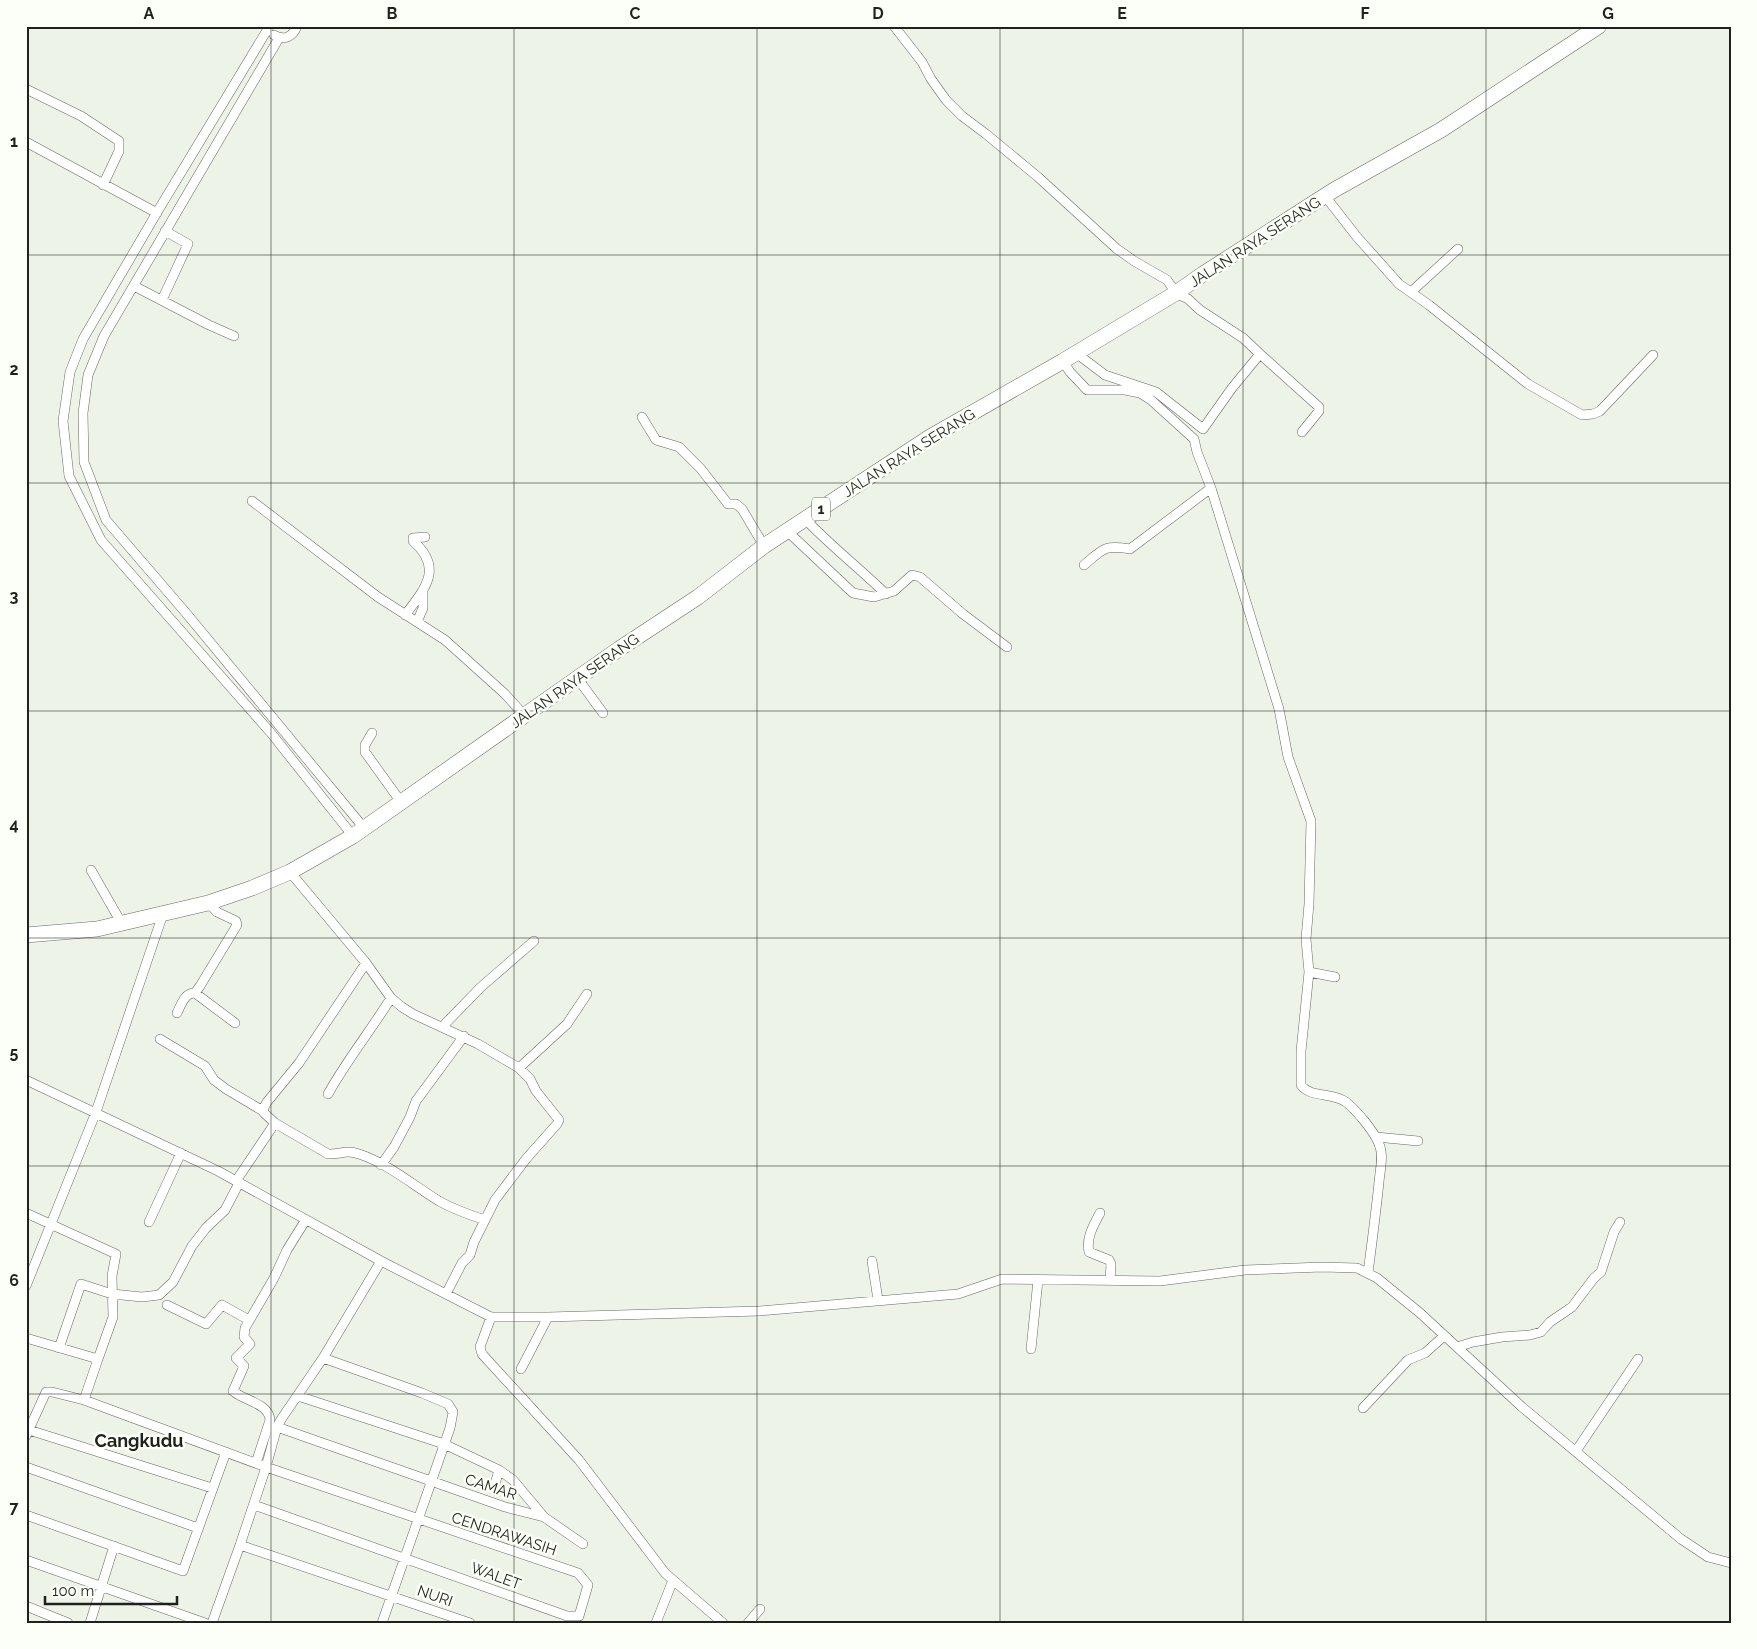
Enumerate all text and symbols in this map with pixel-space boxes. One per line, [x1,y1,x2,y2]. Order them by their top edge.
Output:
text: A [144,4,155,23]
text: B [387,4,398,23]
text: C [630,4,641,23]
text: D [872,4,884,23]
text: E [1117,4,1127,23]
text: F [1360,4,1370,23]
text: G [1602,4,1614,23]
text: 1 [10,132,18,151]
street label: JALAN RAYA SERANG [1186,193,1324,291]
text: 2 [9,360,19,379]
street label: JALAN RAYA SERANG [840,405,978,501]
road number: 1 [812,498,830,520]
text: 3 [10,587,19,606]
street label: JALAN RAYA SERANG [507,630,643,732]
text: 4 [9,815,19,834]
text: 5 [10,1043,19,1062]
text: 6 [9,1271,19,1290]
district label: Cangkudu [95,1430,183,1451]
street label: CAMAR [463,1470,519,1504]
text: 7 [10,1498,19,1517]
street label: CENDRAWASIH [449,1509,559,1559]
street label: WALET [469,1559,523,1593]
scale bar [45,1574,178,1606]
text: 100 m [52,1582,94,1600]
street label: NURI [415,1582,455,1610]

